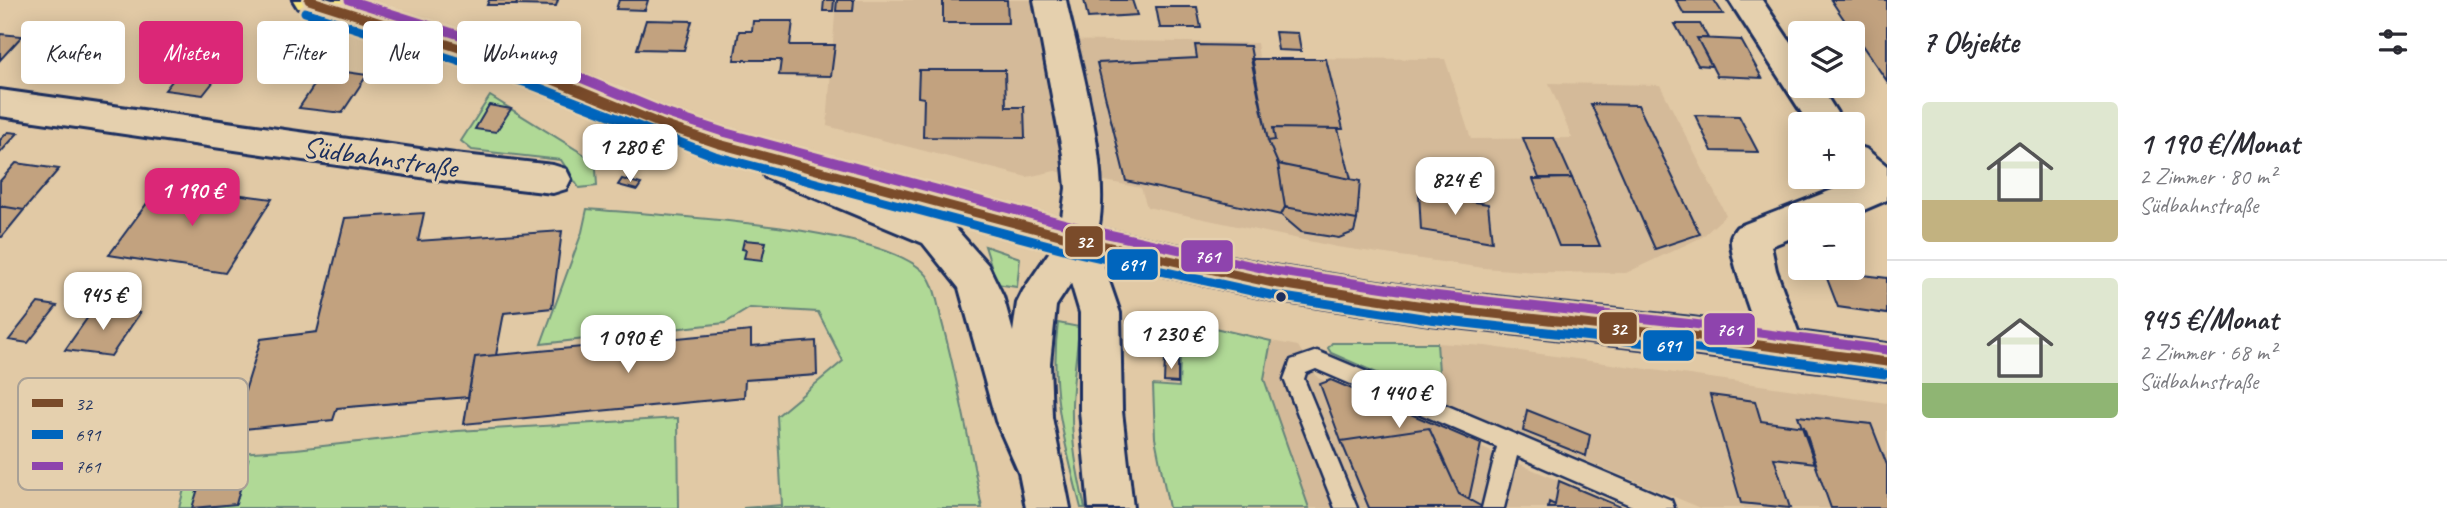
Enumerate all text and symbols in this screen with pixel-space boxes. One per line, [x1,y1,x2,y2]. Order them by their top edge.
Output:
chip: Kaufen [21,21,125,84]
chip: Mieten [139,21,243,84]
chip: Filter [257,21,349,84]
chip: Neu [363,21,443,84]
chip: Wohnung [457,21,581,84]
map controls [1788,21,1865,280]
button: layers [1788,21,1865,98]
text: 7 Objekte [1922,23,2019,61]
icon: filters [2374,23,2412,61]
button: + [1788,112,1865,189]
pin: 1 280 € [565,124,695,184]
text: 1 190 €/Monat [2139,124,2299,162]
street label: Südbahnstraße [300,127,462,187]
icon: home [1978,130,2062,214]
text: 1 280 € [599,132,661,161]
pin: 824 € [1406,158,1504,217]
text: 2 Zimmer · 80 m² [2139,162,2276,191]
text: 824 € [1432,165,1478,194]
pin: 1 190 € [127,168,257,228]
text: 1 190 € [161,176,223,205]
text: Südbahnstraße [2139,191,2258,220]
button: − [1788,203,1865,280]
line badge: 32 [1064,225,1104,258]
text: 32 [1075,230,1095,254]
line badge: 761 [1180,239,1234,273]
text: 761 [1194,245,1222,269]
line badge: 691 [1106,248,1159,281]
text: 691 [1119,253,1147,277]
pin: 945 € [54,272,152,332]
text: 945 € [80,280,126,309]
unlabelled marker [1274,290,1288,304]
text: 945 €/Monat [2139,300,2278,338]
icon: home [1978,306,2062,390]
line badge: 32 [1598,311,1638,345]
pin: 1 230 € [1106,312,1236,371]
line badge: 761 [1703,312,1756,346]
pin: 1 090 € [563,316,693,375]
text: 32 [1609,317,1629,341]
text: 761 [1716,318,1744,342]
text: 1 230 € [1140,319,1202,348]
text: 1 090 € [597,323,659,352]
line badge: 691 [1642,329,1695,362]
text: 691 [1655,334,1683,358]
text: 2 Zimmer · 68 m² [2139,338,2276,367]
text: Südbahnstraße [2139,367,2258,396]
pin: 1 440 € [1334,370,1464,430]
legend [18,378,248,490]
text: 1 440 € [1368,378,1430,407]
text: 32 [75,392,94,416]
text: 691 [75,423,102,447]
text: 761 [75,455,102,479]

